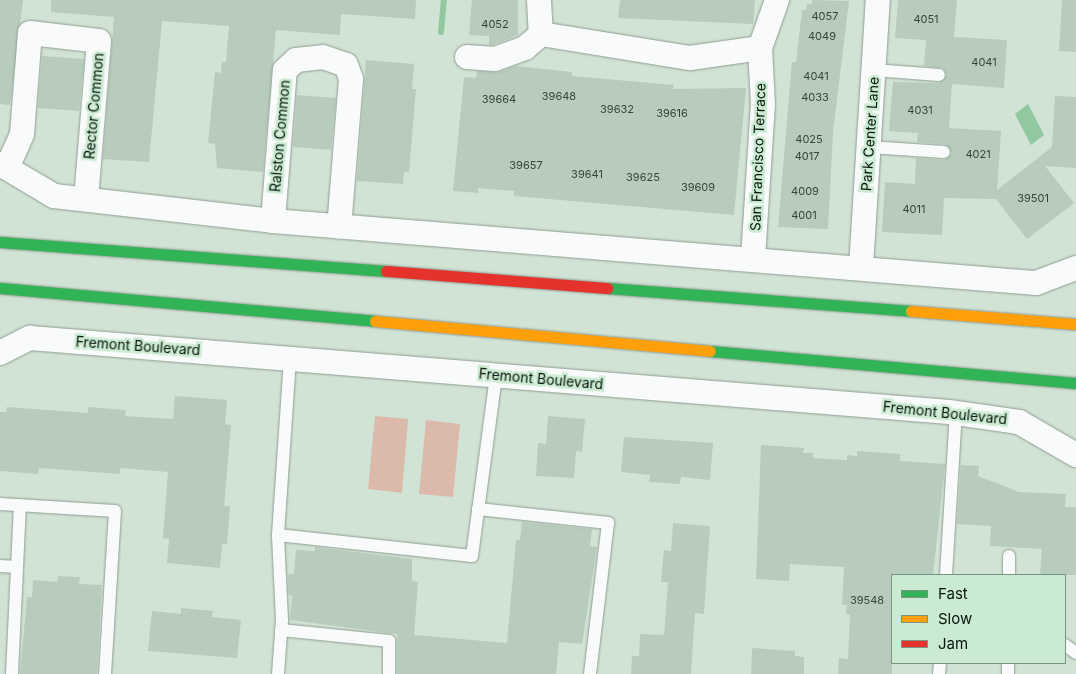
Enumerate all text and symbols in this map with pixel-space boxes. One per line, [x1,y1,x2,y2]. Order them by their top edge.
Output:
house number: 4057 [812,9,838,23]
house number: 4051 [913,12,939,26]
house number: 4052 [481,17,509,31]
house number: 4049 [808,29,836,43]
street label: Rector Common [81,52,107,160]
house number: 4041 [971,55,997,69]
house number: 4041 [803,69,829,83]
street label: Park Center Lane [858,76,882,192]
street label: Ralston Common [267,79,293,193]
street label: San Francisco Terrace [747,83,769,231]
house number: 39648 [542,89,576,103]
house number: 4033 [801,90,829,104]
house number: 39664 [482,92,516,106]
house number: 39632 [600,102,634,116]
house number: 4031 [907,103,933,117]
house number: 39616 [656,106,688,120]
house number: 4025 [795,132,823,146]
house number: 4021 [965,147,991,161]
house number: 4017 [795,149,819,163]
house number: 39657 [509,158,543,172]
house number: 39641 [571,167,603,181]
house number: 39625 [626,170,660,184]
house number: 39609 [681,180,715,194]
house number: 4009 [791,184,819,198]
house number: 39501 [1017,191,1049,205]
house number: 4011 [903,202,925,216]
house number: 4001 [791,208,817,222]
street label: Fremont Boulevard [75,333,201,359]
street label: Fremont Boulevard [478,365,604,393]
street label: Fremont Boulevard [882,398,1008,428]
legend [891,574,1066,664]
text: Fast [938,584,968,603]
house number: 39548 [850,593,884,607]
text: Slow [938,609,972,628]
text: Jam [938,634,968,653]

